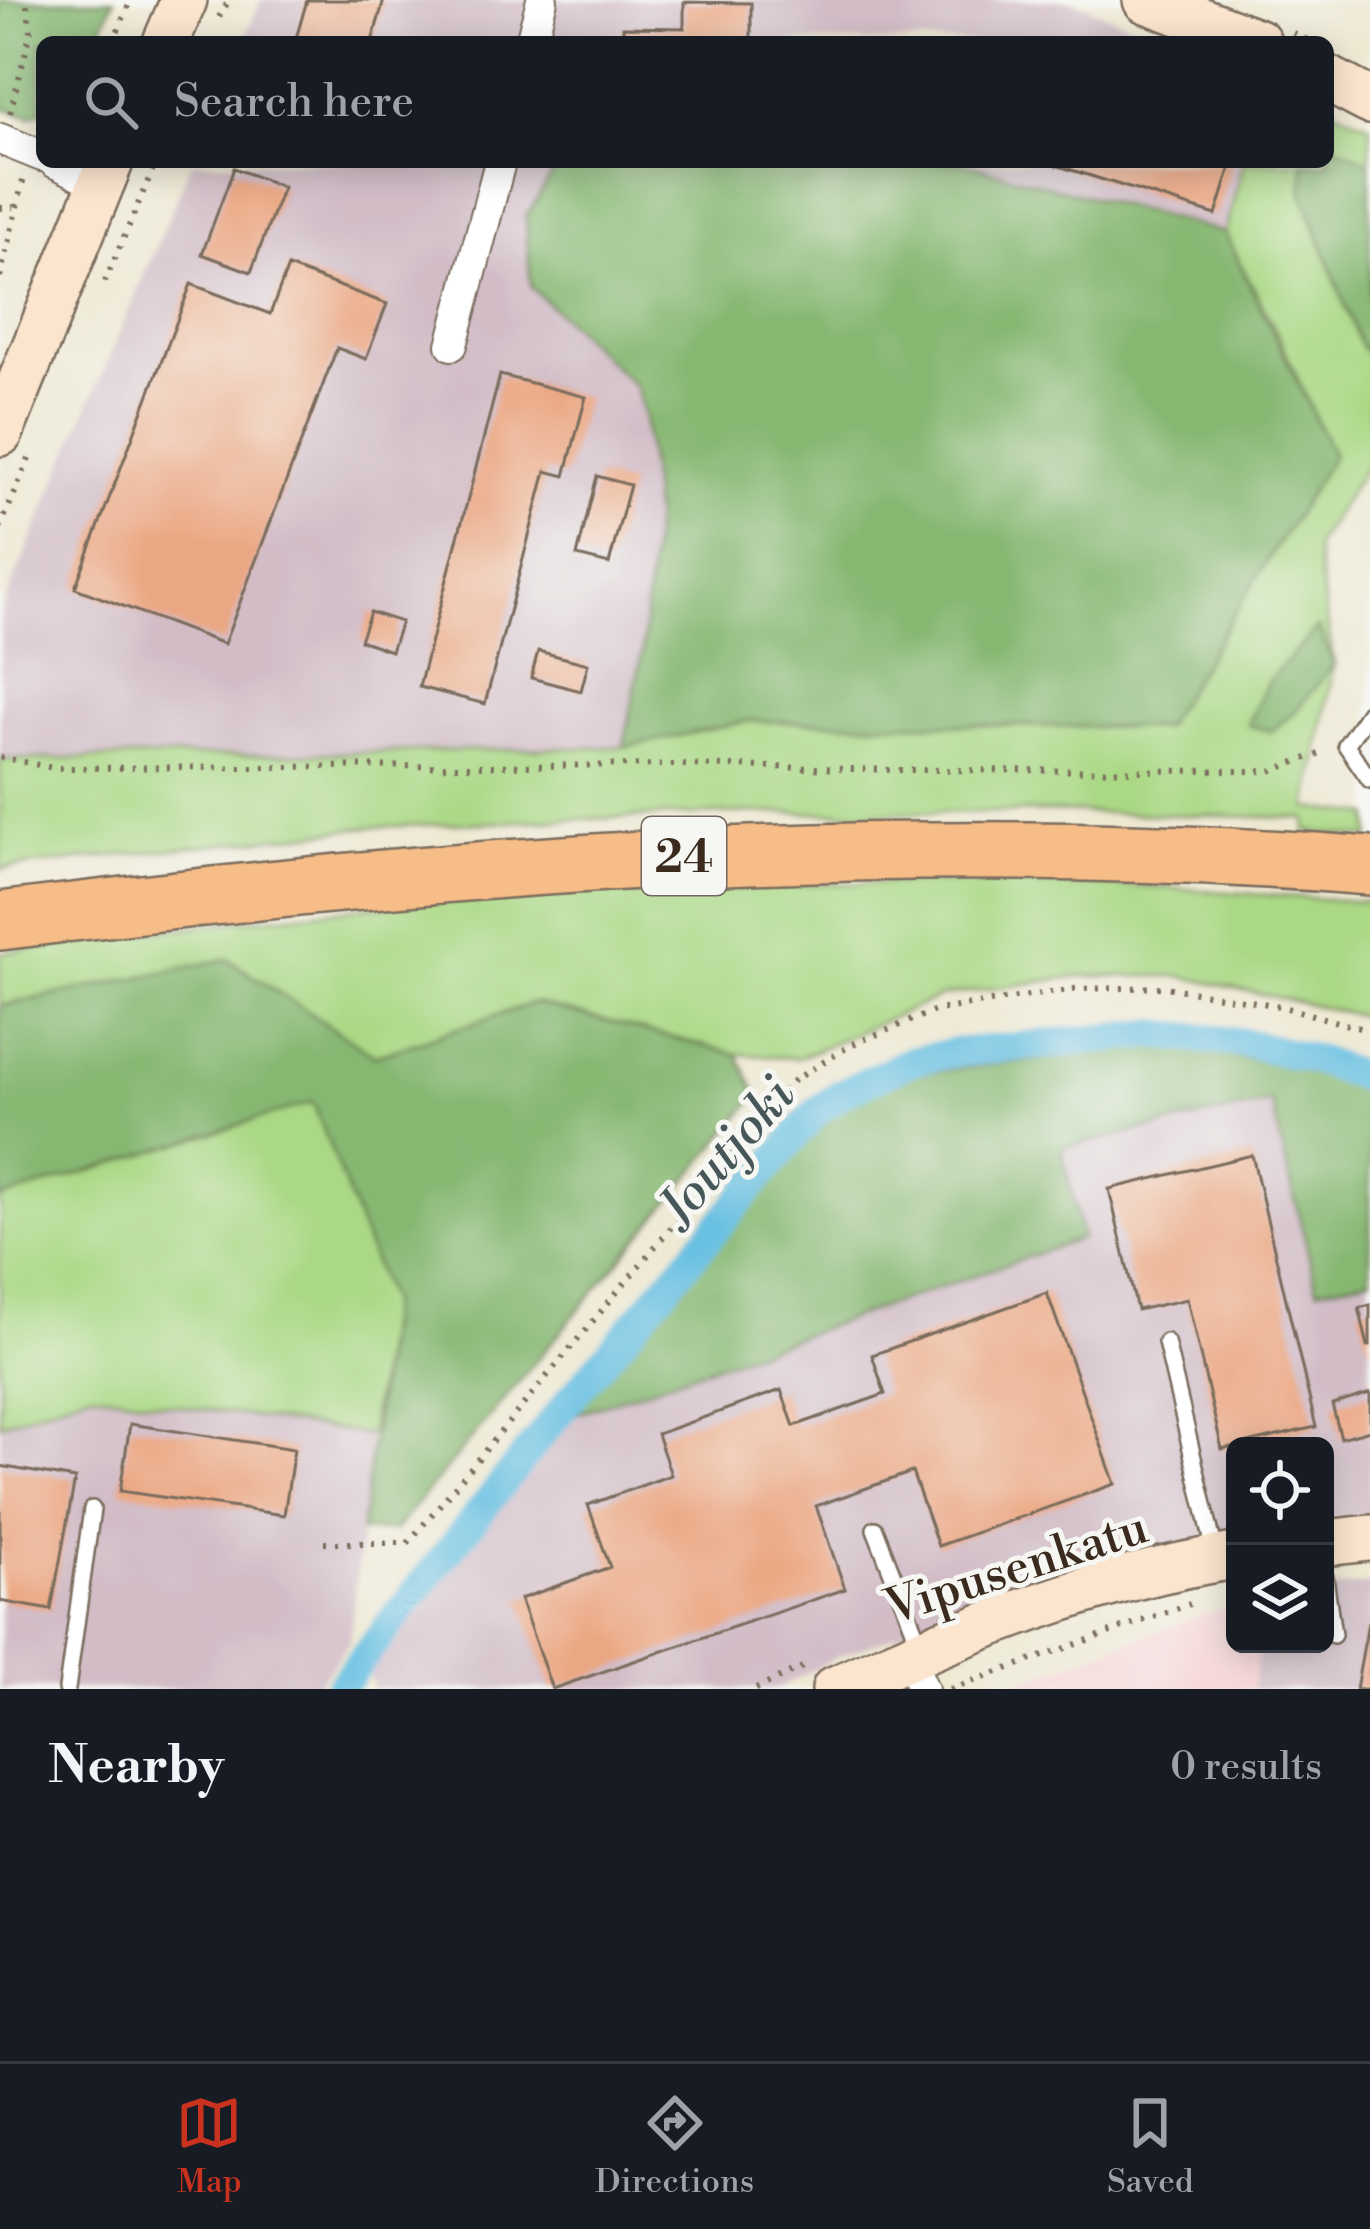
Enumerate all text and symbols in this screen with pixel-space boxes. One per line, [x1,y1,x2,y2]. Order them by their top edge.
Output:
search box [36,36,1334,168]
icon: search [78,69,144,135]
text: Search here [174,74,414,131]
road number: 24 [642,817,726,895]
water label: Joutjoki [643,1065,810,1243]
map controls [1226,1437,1334,1653]
button: locate [1226,1437,1334,1545]
street label: Vipusenkatu [878,1498,1155,1640]
button: layers [1226,1545,1334,1653]
text: Nearby [48,1735,224,1799]
text: 0 results [1170,1743,1322,1792]
tab: Map [176,2090,242,2203]
tab: Directions [595,2090,754,2203]
tab: Saved [1107,2090,1194,2203]

